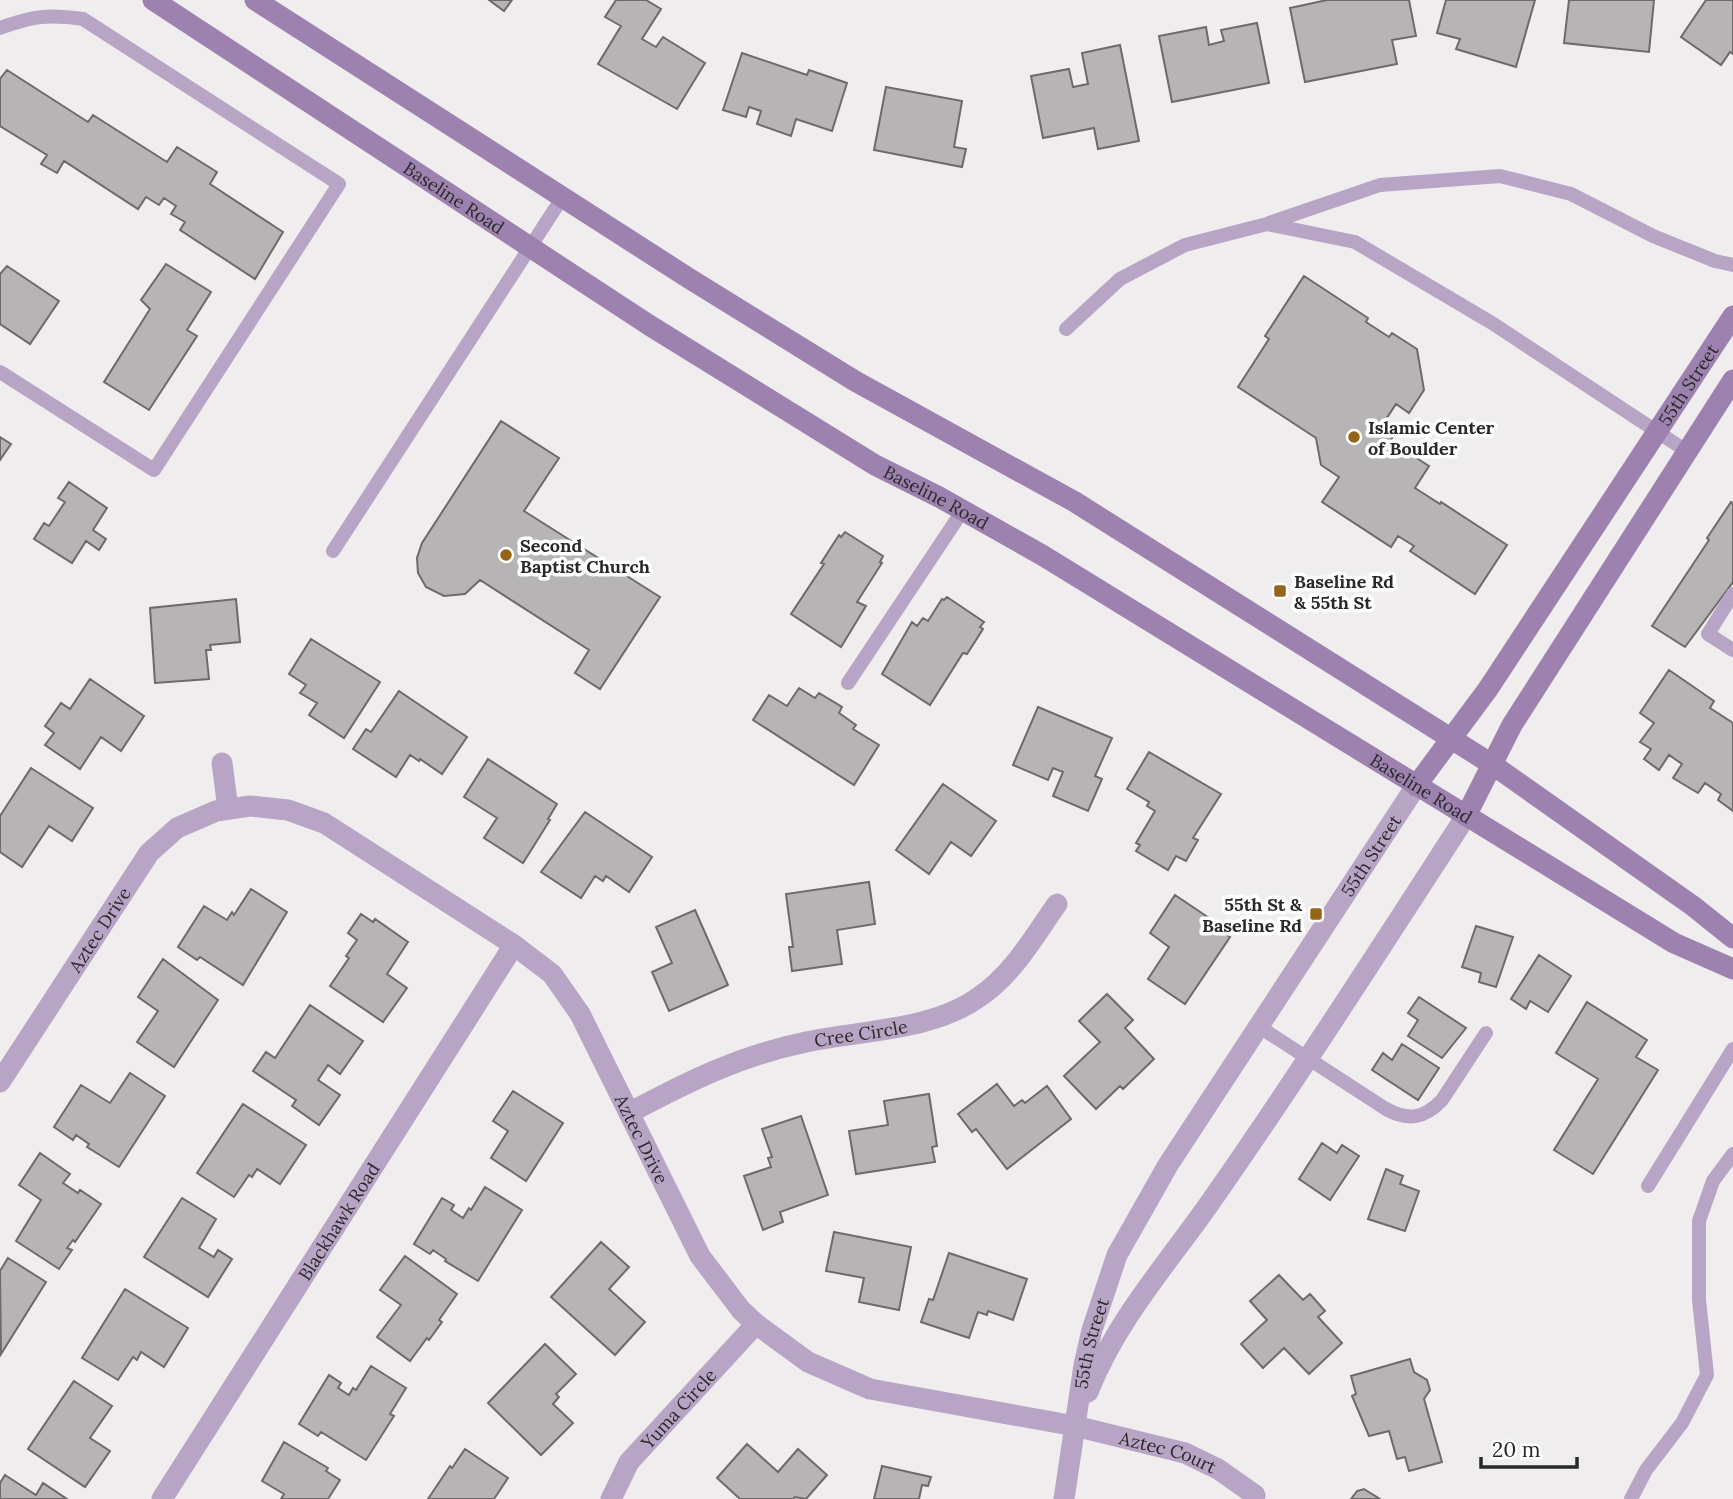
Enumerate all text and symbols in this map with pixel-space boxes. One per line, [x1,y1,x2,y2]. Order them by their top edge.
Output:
street label: Baseline Road [399,156,509,239]
street label: 55th Street [1653,339,1723,430]
place label: Islamic Center of Boulder [1368,416,1495,460]
marker: Islamic Center of Boulder [1346,429,1362,445]
street label: Baseline Road [880,460,993,534]
place label: Second Baptist Church [520,534,650,578]
marker: Second Baptist Church [498,547,514,563]
place label: Baseline Rd & 55th St [1294,570,1394,614]
marker: Baseline Rd & 55th St [1272,583,1288,599]
street label: Baseline Road [1366,748,1477,828]
street label: 55th Street [1336,810,1406,901]
street label: Aztec Drive [63,882,135,977]
place label: 55th St & Baseline Rd [1202,893,1303,937]
marker: 55th St & Baseline Rd [1308,906,1324,922]
street label: Cree Circle [812,1014,910,1052]
street label: Aztec Drive [610,1089,674,1188]
street label: Blackhawk Road [293,1158,384,1284]
street label: 55th Street [1069,1295,1113,1391]
street label: Yuma Circle [635,1363,721,1454]
street label: Aztec Court [1116,1426,1220,1478]
scale bar [1481,1426,1577,1470]
text: 20 m [1492,1436,1541,1463]

